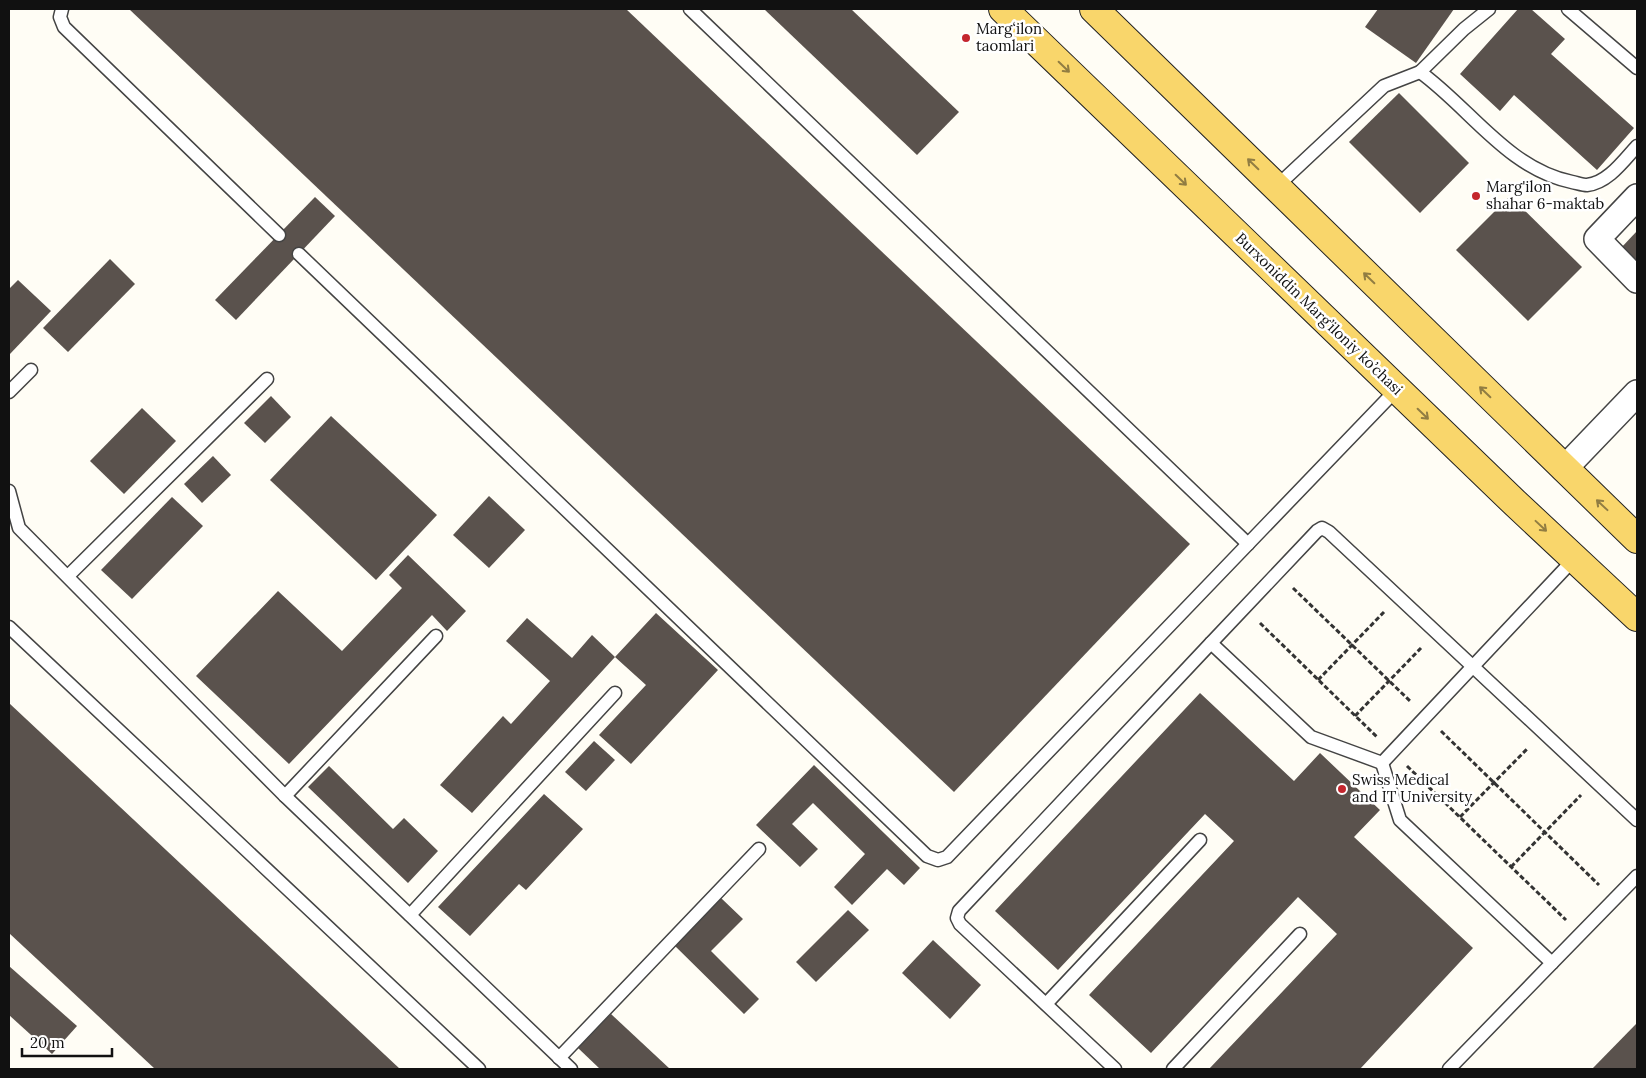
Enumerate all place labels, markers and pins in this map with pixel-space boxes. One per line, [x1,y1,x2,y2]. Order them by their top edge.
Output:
place label: Margʻilon taomlari [976,19,1042,55]
marker: Margʻilon taomlari [960,32,972,44]
place label: Marg'ilon shahar 6-maktab [1486,177,1605,213]
marker: Marg'ilon shahar 6-maktab [1470,190,1482,202]
place label: Swiss Medical and IT University [1352,770,1472,806]
marker: Swiss Medical and IT University [1336,783,1348,795]

